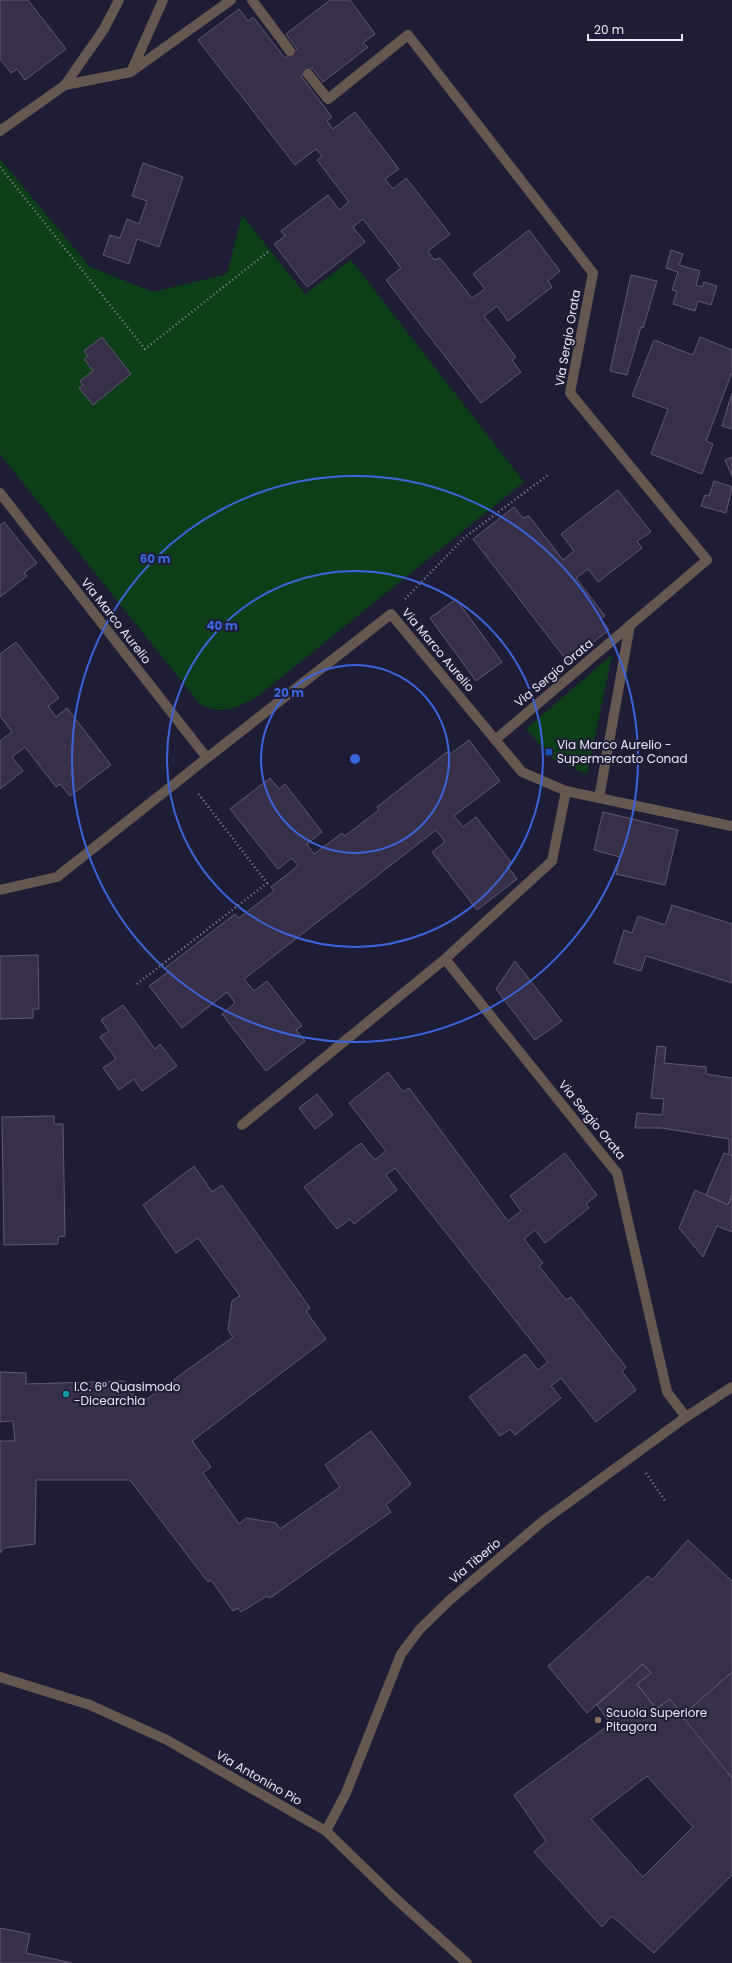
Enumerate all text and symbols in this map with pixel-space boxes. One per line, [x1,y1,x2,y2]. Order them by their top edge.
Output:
scale bar [588,16,682,42]
text: 20 m [594,21,624,38]
street label: Via Sergio Orata [551,288,584,388]
text: 60 m [140,550,171,567]
street label: Via Marco Aurelio [77,574,156,667]
street label: Via Marco Aurelio [398,604,479,695]
text: 40 m [206,617,238,634]
street label: Via Sergio Orata [511,635,597,711]
text: 20 m [274,684,304,701]
place label: Via Marco Aurelio - Supermercato Conad [557,736,688,767]
marker: Via Marco Aurelio - Supermercato Conad [544,747,554,757]
centre of rings [348,752,362,766]
street label: Via Sergio Orata [555,1076,630,1163]
place label: I.C. 6° Quasimodo -Dicearchia [74,1378,181,1409]
marker: I.C. 6° Quasimodo -Dicearchia [61,1389,71,1399]
street label: Via Tiberio [445,1534,504,1587]
place label: Scuola Superiore Pitagora [606,1704,707,1735]
marker: Scuola Superiore Pitagora [593,1715,603,1725]
street label: Via Antonino Pio [213,1746,306,1809]

